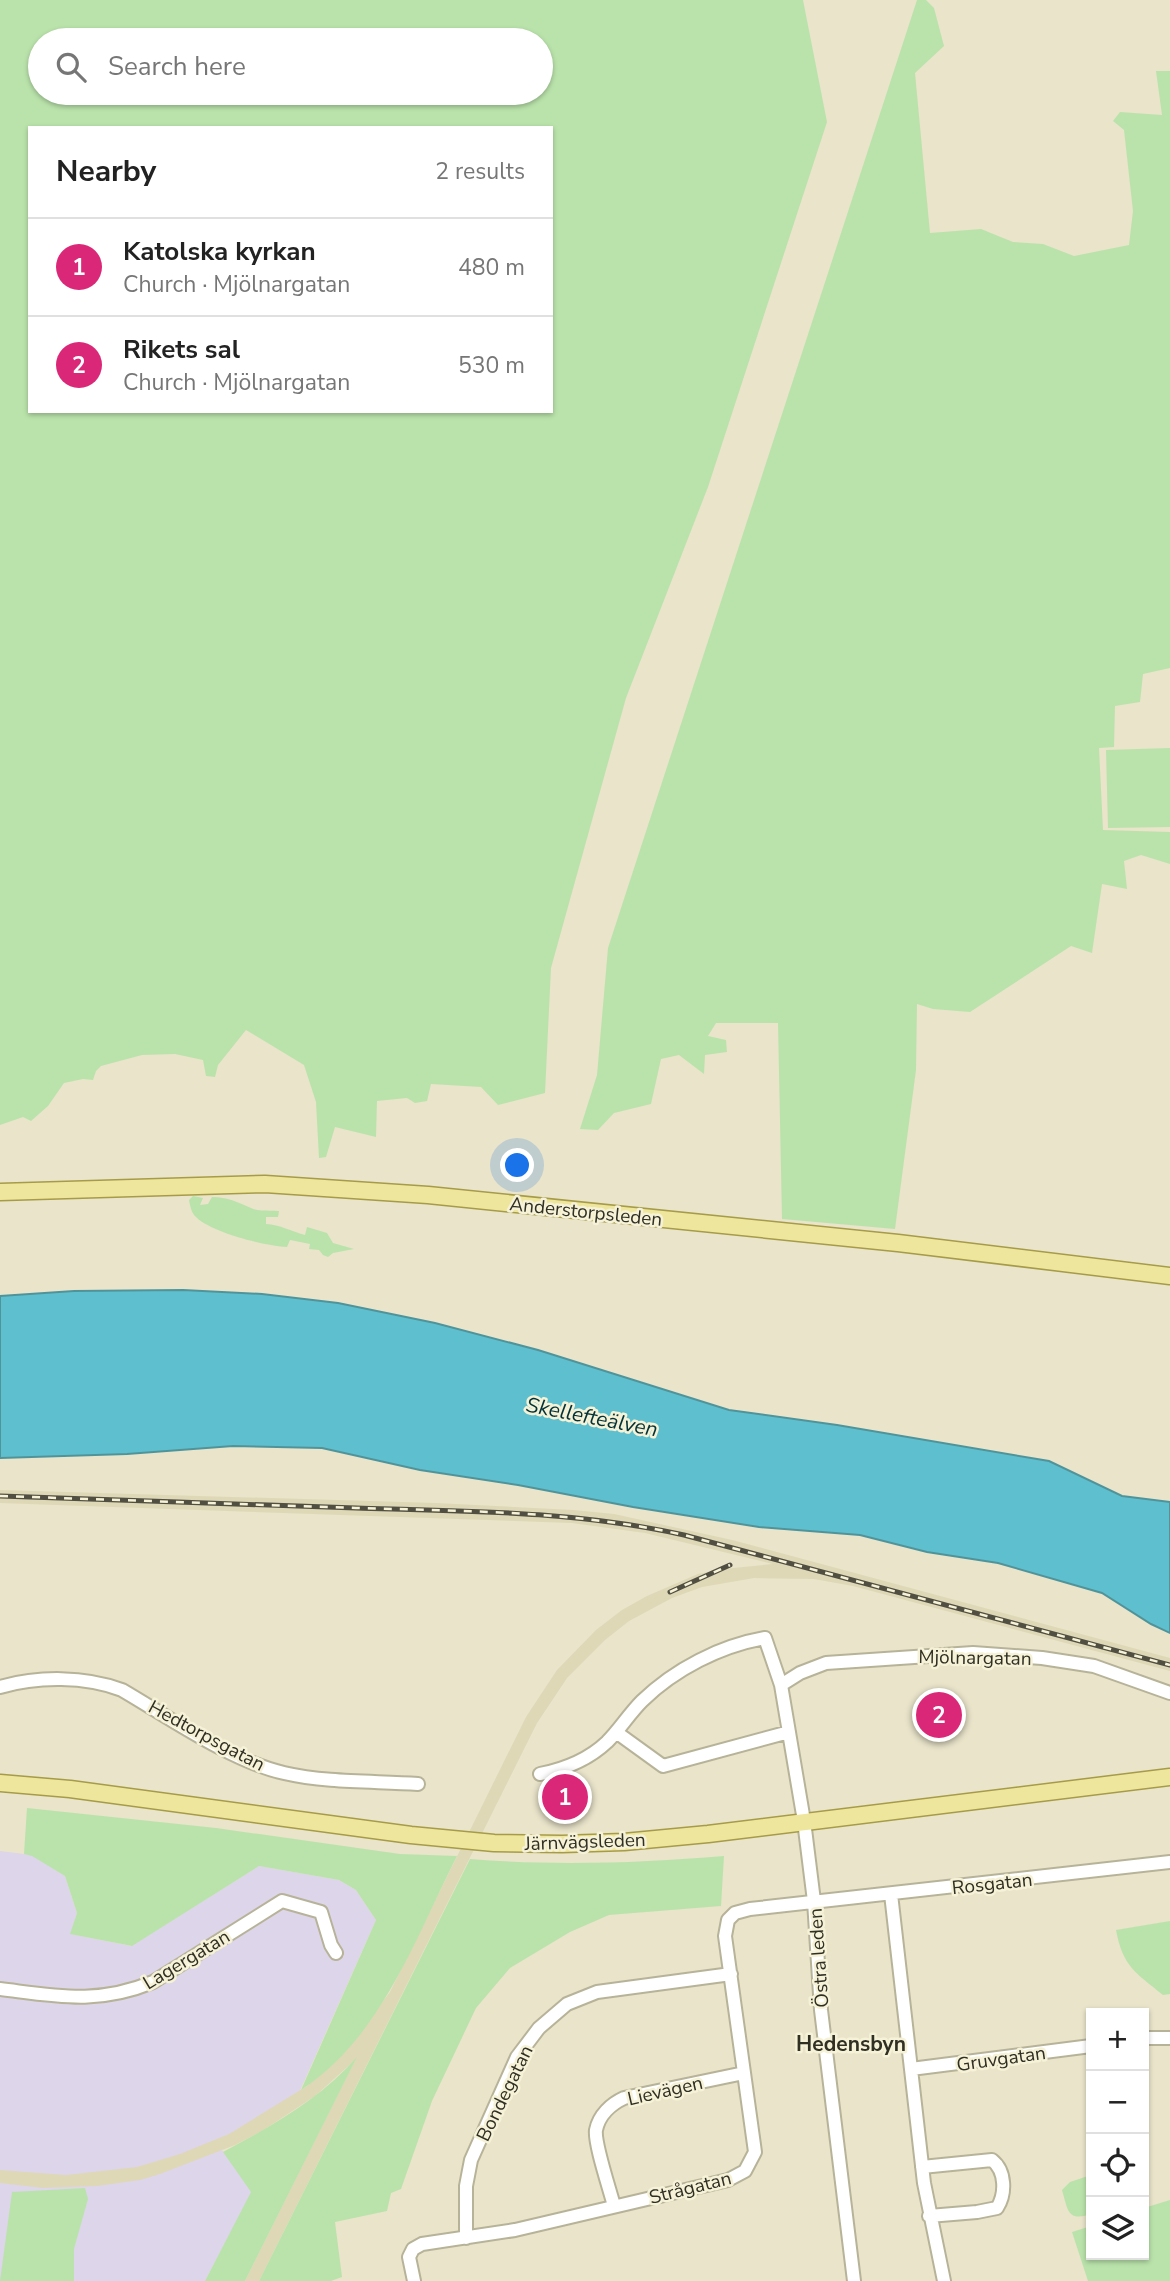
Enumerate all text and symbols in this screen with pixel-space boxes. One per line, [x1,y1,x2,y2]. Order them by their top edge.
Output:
search box [28,28,553,105]
icon: search [52,48,90,86]
text: Search here [108,49,246,84]
text: Nearby [56,151,156,192]
text: 2 results [435,156,525,187]
text: Katolska kyrkan [123,234,316,269]
text: 1 [72,252,86,283]
text: 480 m [458,252,525,283]
text: Church · Mjölnargatan [123,269,350,300]
text: Rikets sal [123,332,240,367]
text: 2 [72,350,86,381]
text: 530 m [458,350,525,381]
text: Church · Mjölnargatan [123,367,350,398]
your location [500,1148,534,1182]
street label: Anderstorpsleden [508,1191,664,1233]
water label: Skellefteälven [524,1391,660,1443]
street label: Mjölnargatan [918,1644,1032,1672]
pin: 2 [916,1689,962,1741]
street label: Hedtorpsgatan [144,1694,269,1778]
pin: 1 [542,1771,588,1823]
street label: Järnvägsleden [523,1827,646,1857]
street label: Rosgatan [951,1867,1034,1901]
street label: Östra leden [803,1907,835,2008]
street label: Lagergatan [138,1924,235,1996]
map controls [1086,2008,1149,2260]
button: + [1086,2008,1149,2071]
district label: Hedensbyn [796,2030,906,2058]
street label: Gruvgatan [955,2040,1047,2078]
street label: Bondegatan [470,2041,539,2146]
street label: Lievägen [625,2070,705,2112]
button: − [1086,2071,1149,2134]
button: locate [1086,2134,1149,2197]
street label: Strågatan [646,2165,734,2211]
button: layers [1086,2197,1149,2260]

